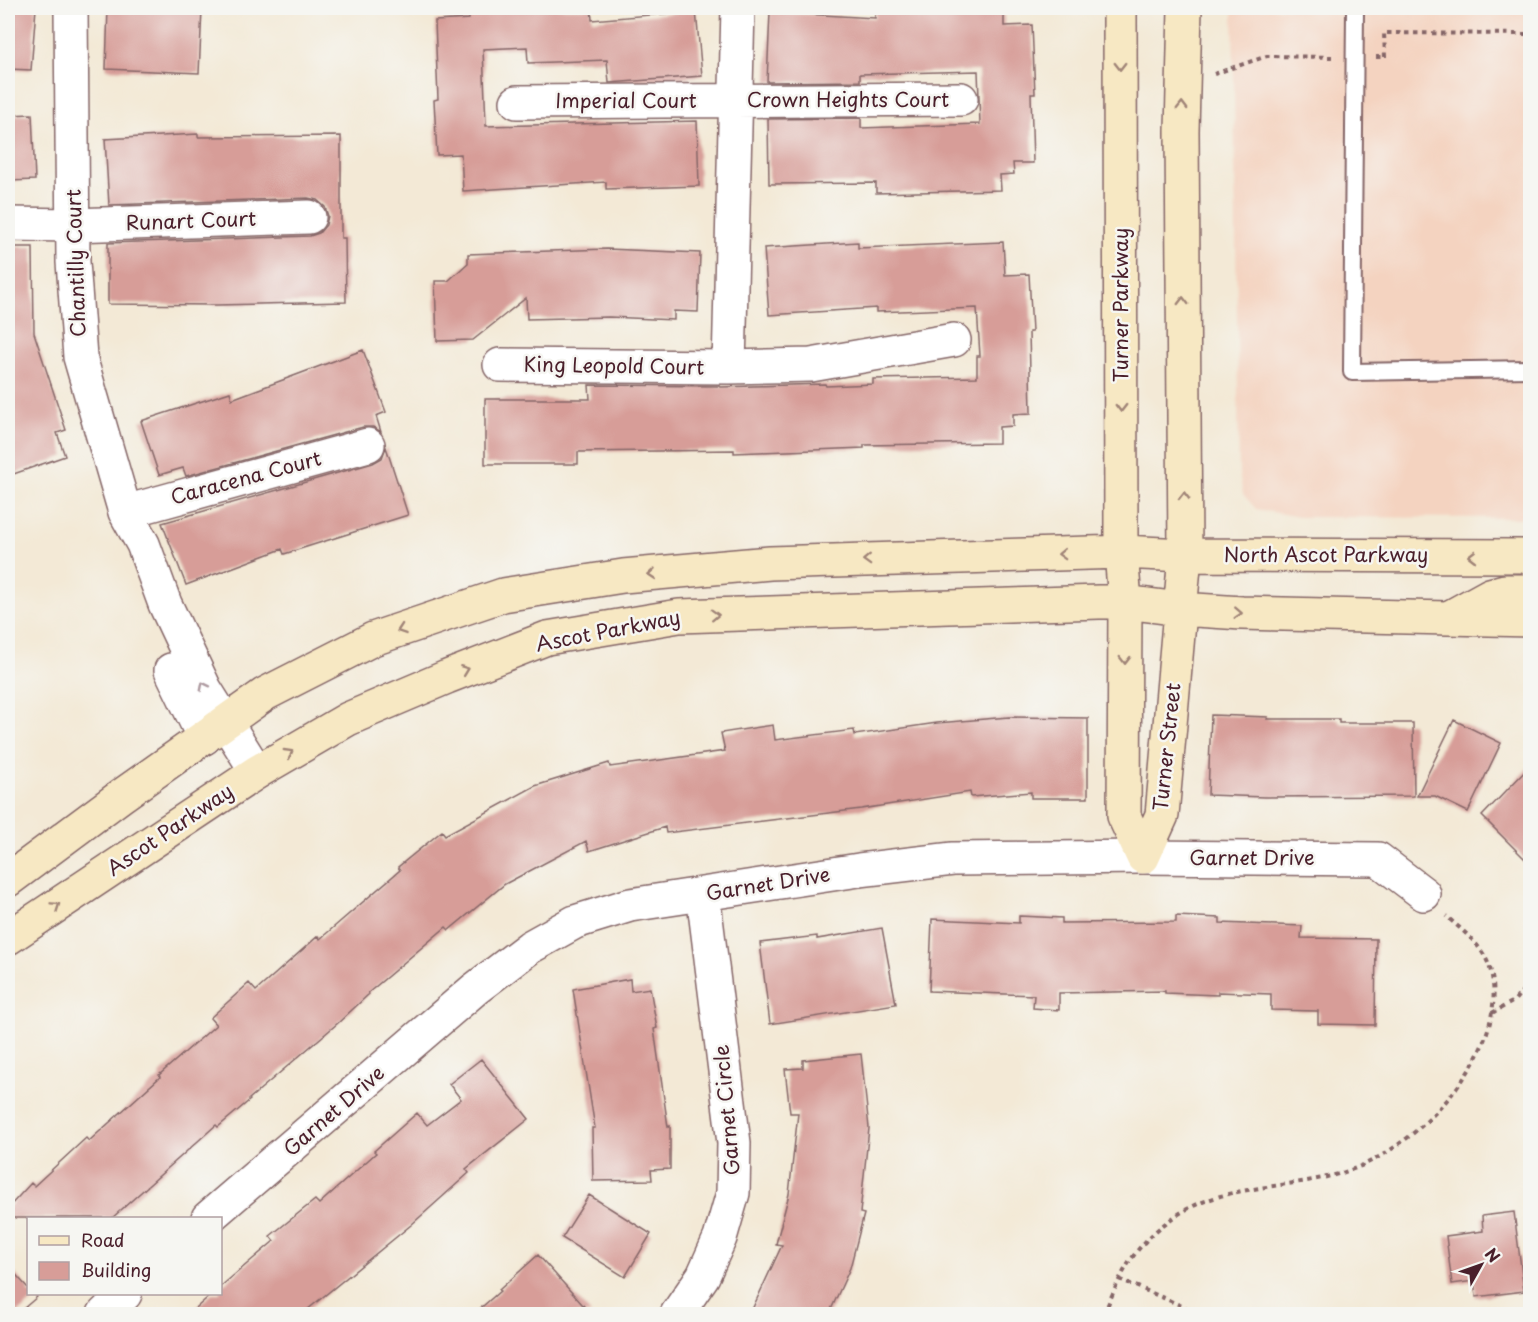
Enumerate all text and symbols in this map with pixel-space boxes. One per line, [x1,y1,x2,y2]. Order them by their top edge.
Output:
one-way arrow [1114,61,1126,70]
street label: Crown Heights Court [747,84,949,114]
street label: Imperial Court [555,85,697,115]
one-way arrow [1176,102,1189,111]
street label: Chantilly Court [57,188,93,338]
street label: Runart Court [125,203,257,237]
street label: Turner Parkway [1105,228,1135,382]
one-way arrow [1177,297,1189,306]
street label: King Leopold Court [523,348,705,382]
one-way arrow [1115,403,1127,412]
street label: Caracena Court [167,443,324,512]
one-way arrow [1178,492,1190,501]
street label: North Ascot Parkway [1224,539,1428,569]
one-way arrow [1058,548,1067,560]
one-way arrow [1468,550,1477,562]
one-way arrow [863,554,872,566]
one-way arrow [647,567,657,580]
street label: Ascot Parkway [533,601,683,659]
one-way arrow [1234,606,1243,619]
one-way arrow [711,608,720,621]
one-way arrow [396,622,407,635]
one-way arrow [1119,656,1131,665]
one-way arrow [459,664,470,677]
street label: Turner Street [1144,681,1188,813]
one-way arrow [200,682,212,693]
one-way arrow [283,749,293,760]
street label: Ascot Parkway [100,776,239,883]
street label: Garnet Drive [1189,842,1315,872]
street label: Garnet Drive [704,858,832,908]
one-way arrow [49,902,60,913]
street label: Garnet Circle [705,1043,747,1177]
street label: Garnet Drive [276,1058,391,1163]
legend [27,1217,222,1295]
text: Road [81,1226,125,1253]
north arrow [1451,1235,1511,1295]
text: N [1480,1242,1507,1267]
text: Building [81,1256,151,1283]

